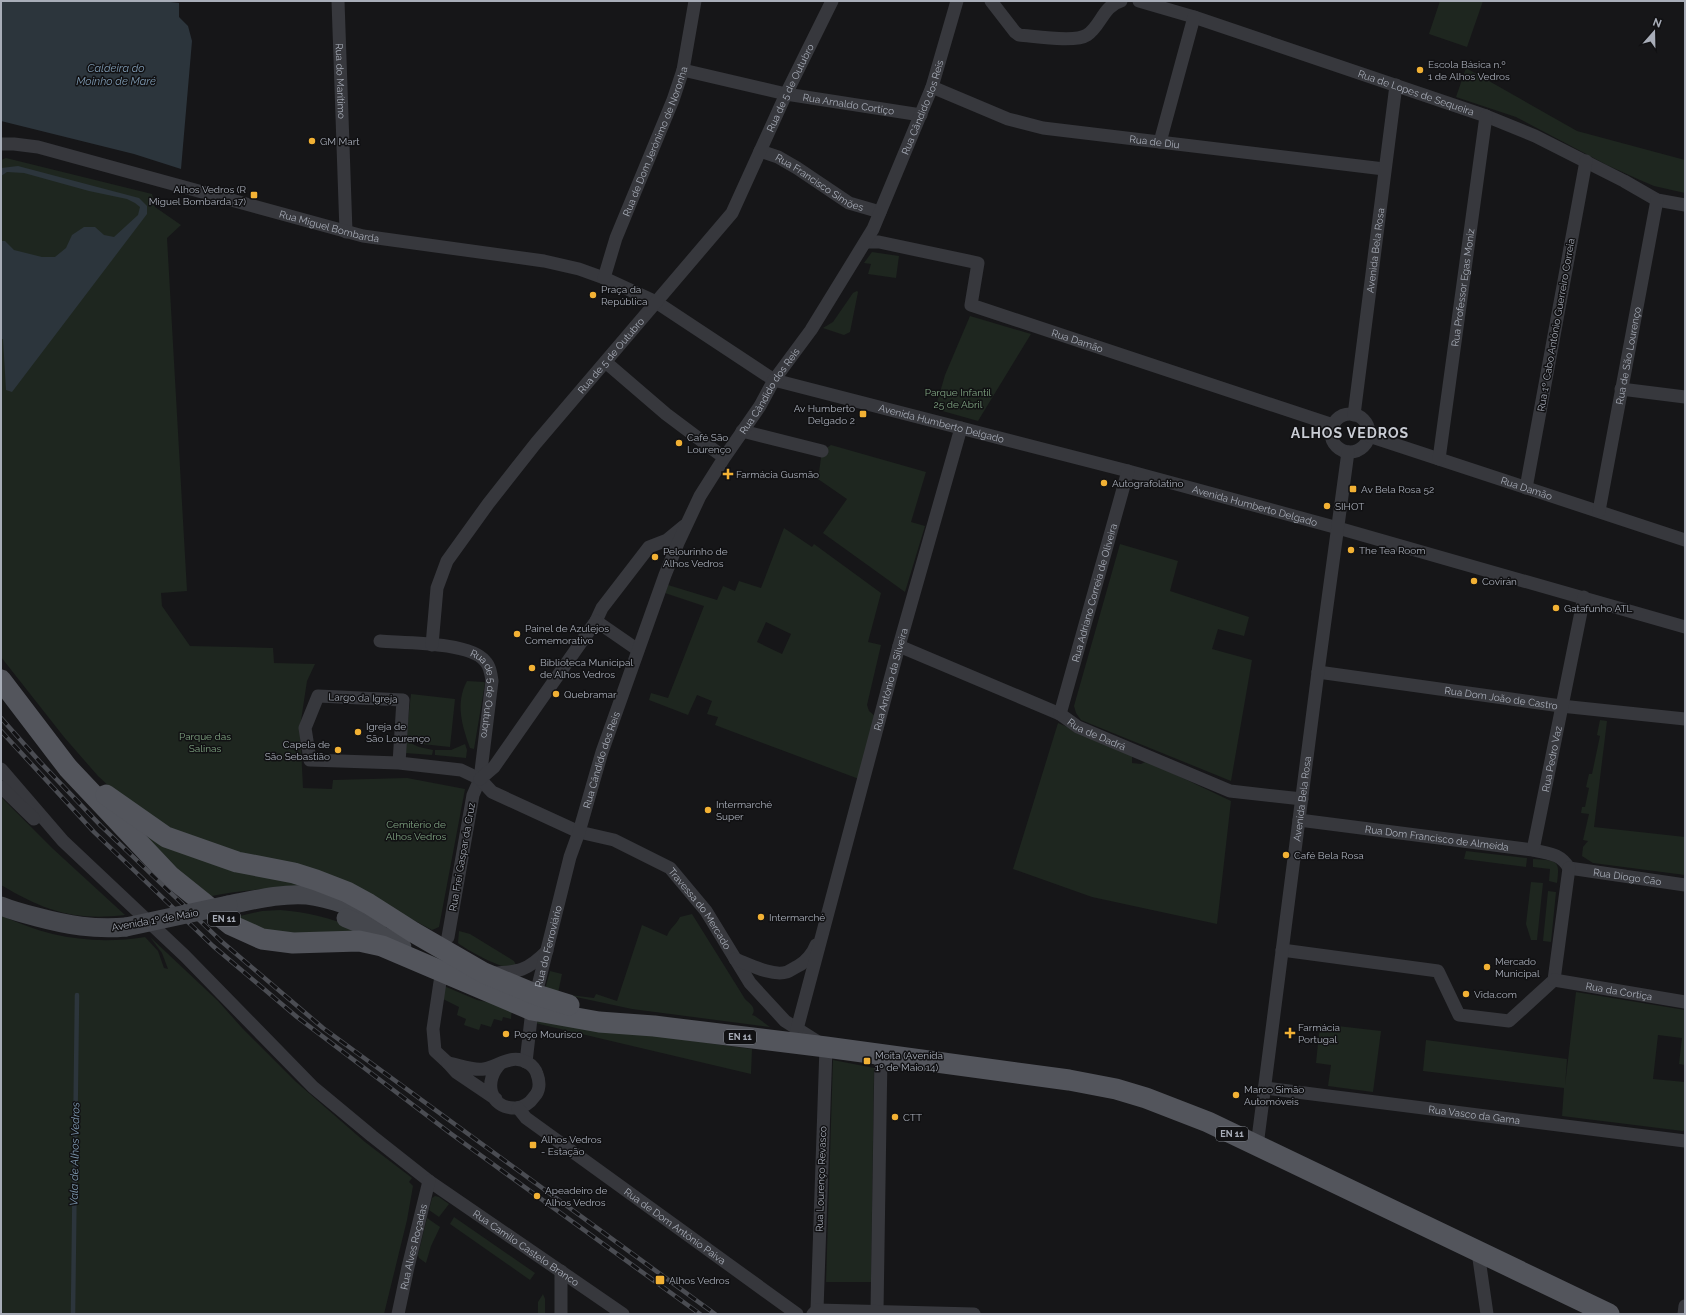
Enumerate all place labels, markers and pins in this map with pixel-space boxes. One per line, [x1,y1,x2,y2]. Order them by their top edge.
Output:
place label: Escola Básica n.º 1 de Alhos Vedros [1428,59,1510,82]
marker: Escola Básica n.º 1 de Alhos Vedros [1415,65,1425,75]
marker: GM Mart [307,136,317,146]
place label: GM Mart [320,136,360,147]
place label: Alhos Vedros (R Miguel Bombarda 17) [149,184,246,207]
marker: Alhos Vedros (R Miguel Bombarda 17) [249,190,259,200]
place label: Praça da República [601,284,647,307]
marker: Praça da República [588,290,598,300]
place label: Av Humberto Delgado 2 [794,403,855,426]
marker: Av Humberto Delgado 2 [858,409,868,419]
place label: Café São Lourenço [687,432,731,455]
marker: Café São Lourenço [674,438,684,448]
marker: Farmácia Gusmão [723,469,733,479]
place label: Farmácia Gusmão [736,469,819,480]
marker: Autografolatino [1099,478,1109,488]
place label: Autografolatino [1112,478,1183,489]
marker: Av Bela Rosa 52 [1348,484,1358,494]
place label: Av Bela Rosa 52 [1361,484,1434,495]
marker: SIHOT [1322,501,1332,511]
place label: SIHOT [1335,501,1364,512]
marker: The Tea Room [1346,545,1356,555]
place label: The Tea Room [1359,545,1425,556]
place label: Pelourinho de Alhos Vedros [663,546,728,569]
marker: Pelourinho de Alhos Vedros [650,552,660,562]
marker: Covirán [1469,576,1479,586]
place label: Covirán [1482,576,1517,587]
marker: Gatafunho ATL [1551,603,1561,613]
place label: Gatafunho ATL [1564,603,1633,614]
place label: Painel de Azulejos Comemorativo [525,623,609,646]
marker: Painel de Azulejos Comemorativo [512,629,522,639]
place label: Biblioteca Municipal de Alhos Vedros [540,657,633,680]
marker: Biblioteca Municipal de Alhos Vedros [527,663,537,673]
marker: Quebramar [551,689,561,699]
place label: Quebramar [564,689,617,700]
place label: Igreja de São Lourenço [366,721,430,744]
marker: Igreja de São Lourenço [353,727,363,737]
place label: Capela de São Sebastião [265,739,330,762]
marker: Capela de São Sebastião [333,745,343,755]
place label: Intermarché Super [716,799,772,822]
marker: Intermarché Super [703,805,713,815]
marker: Café Bela Rosa [1281,850,1291,860]
place label: Café Bela Rosa [1294,850,1364,861]
marker: Intermarché [756,912,766,922]
place label: Intermarché [769,912,825,923]
place label: Mercado Municipal [1495,956,1540,979]
marker: Mercado Municipal [1482,962,1492,972]
marker: Vida.com [1461,989,1471,999]
place label: Vida.com [1474,989,1517,1000]
place label: Farmácia Portugal [1298,1022,1340,1045]
marker: Farmácia Portugal [1285,1028,1295,1038]
marker: Poço Mourisco [501,1029,511,1039]
place label: Poço Mourisco [514,1029,583,1040]
place label: Moita (Avenida 1º de Maio 14) [875,1050,943,1073]
marker: Moita (Avenida 1º de Maio 14) [862,1056,872,1066]
place label: Marco Simão Automóveis [1244,1084,1304,1107]
marker: Marco Simão Automóveis [1231,1090,1241,1100]
marker: CTT [890,1112,900,1122]
place label: CTT [903,1112,922,1123]
place label: Alhos Vedros - Estação [541,1134,602,1157]
marker: Alhos Vedros - Estação [528,1140,538,1150]
place label: Apeadeiro de Alhos Vedros [545,1185,608,1208]
marker: Apeadeiro de Alhos Vedros [532,1191,542,1201]
marker: Alhos Vedros [654,1274,666,1286]
place label: Alhos Vedros [669,1275,730,1286]

